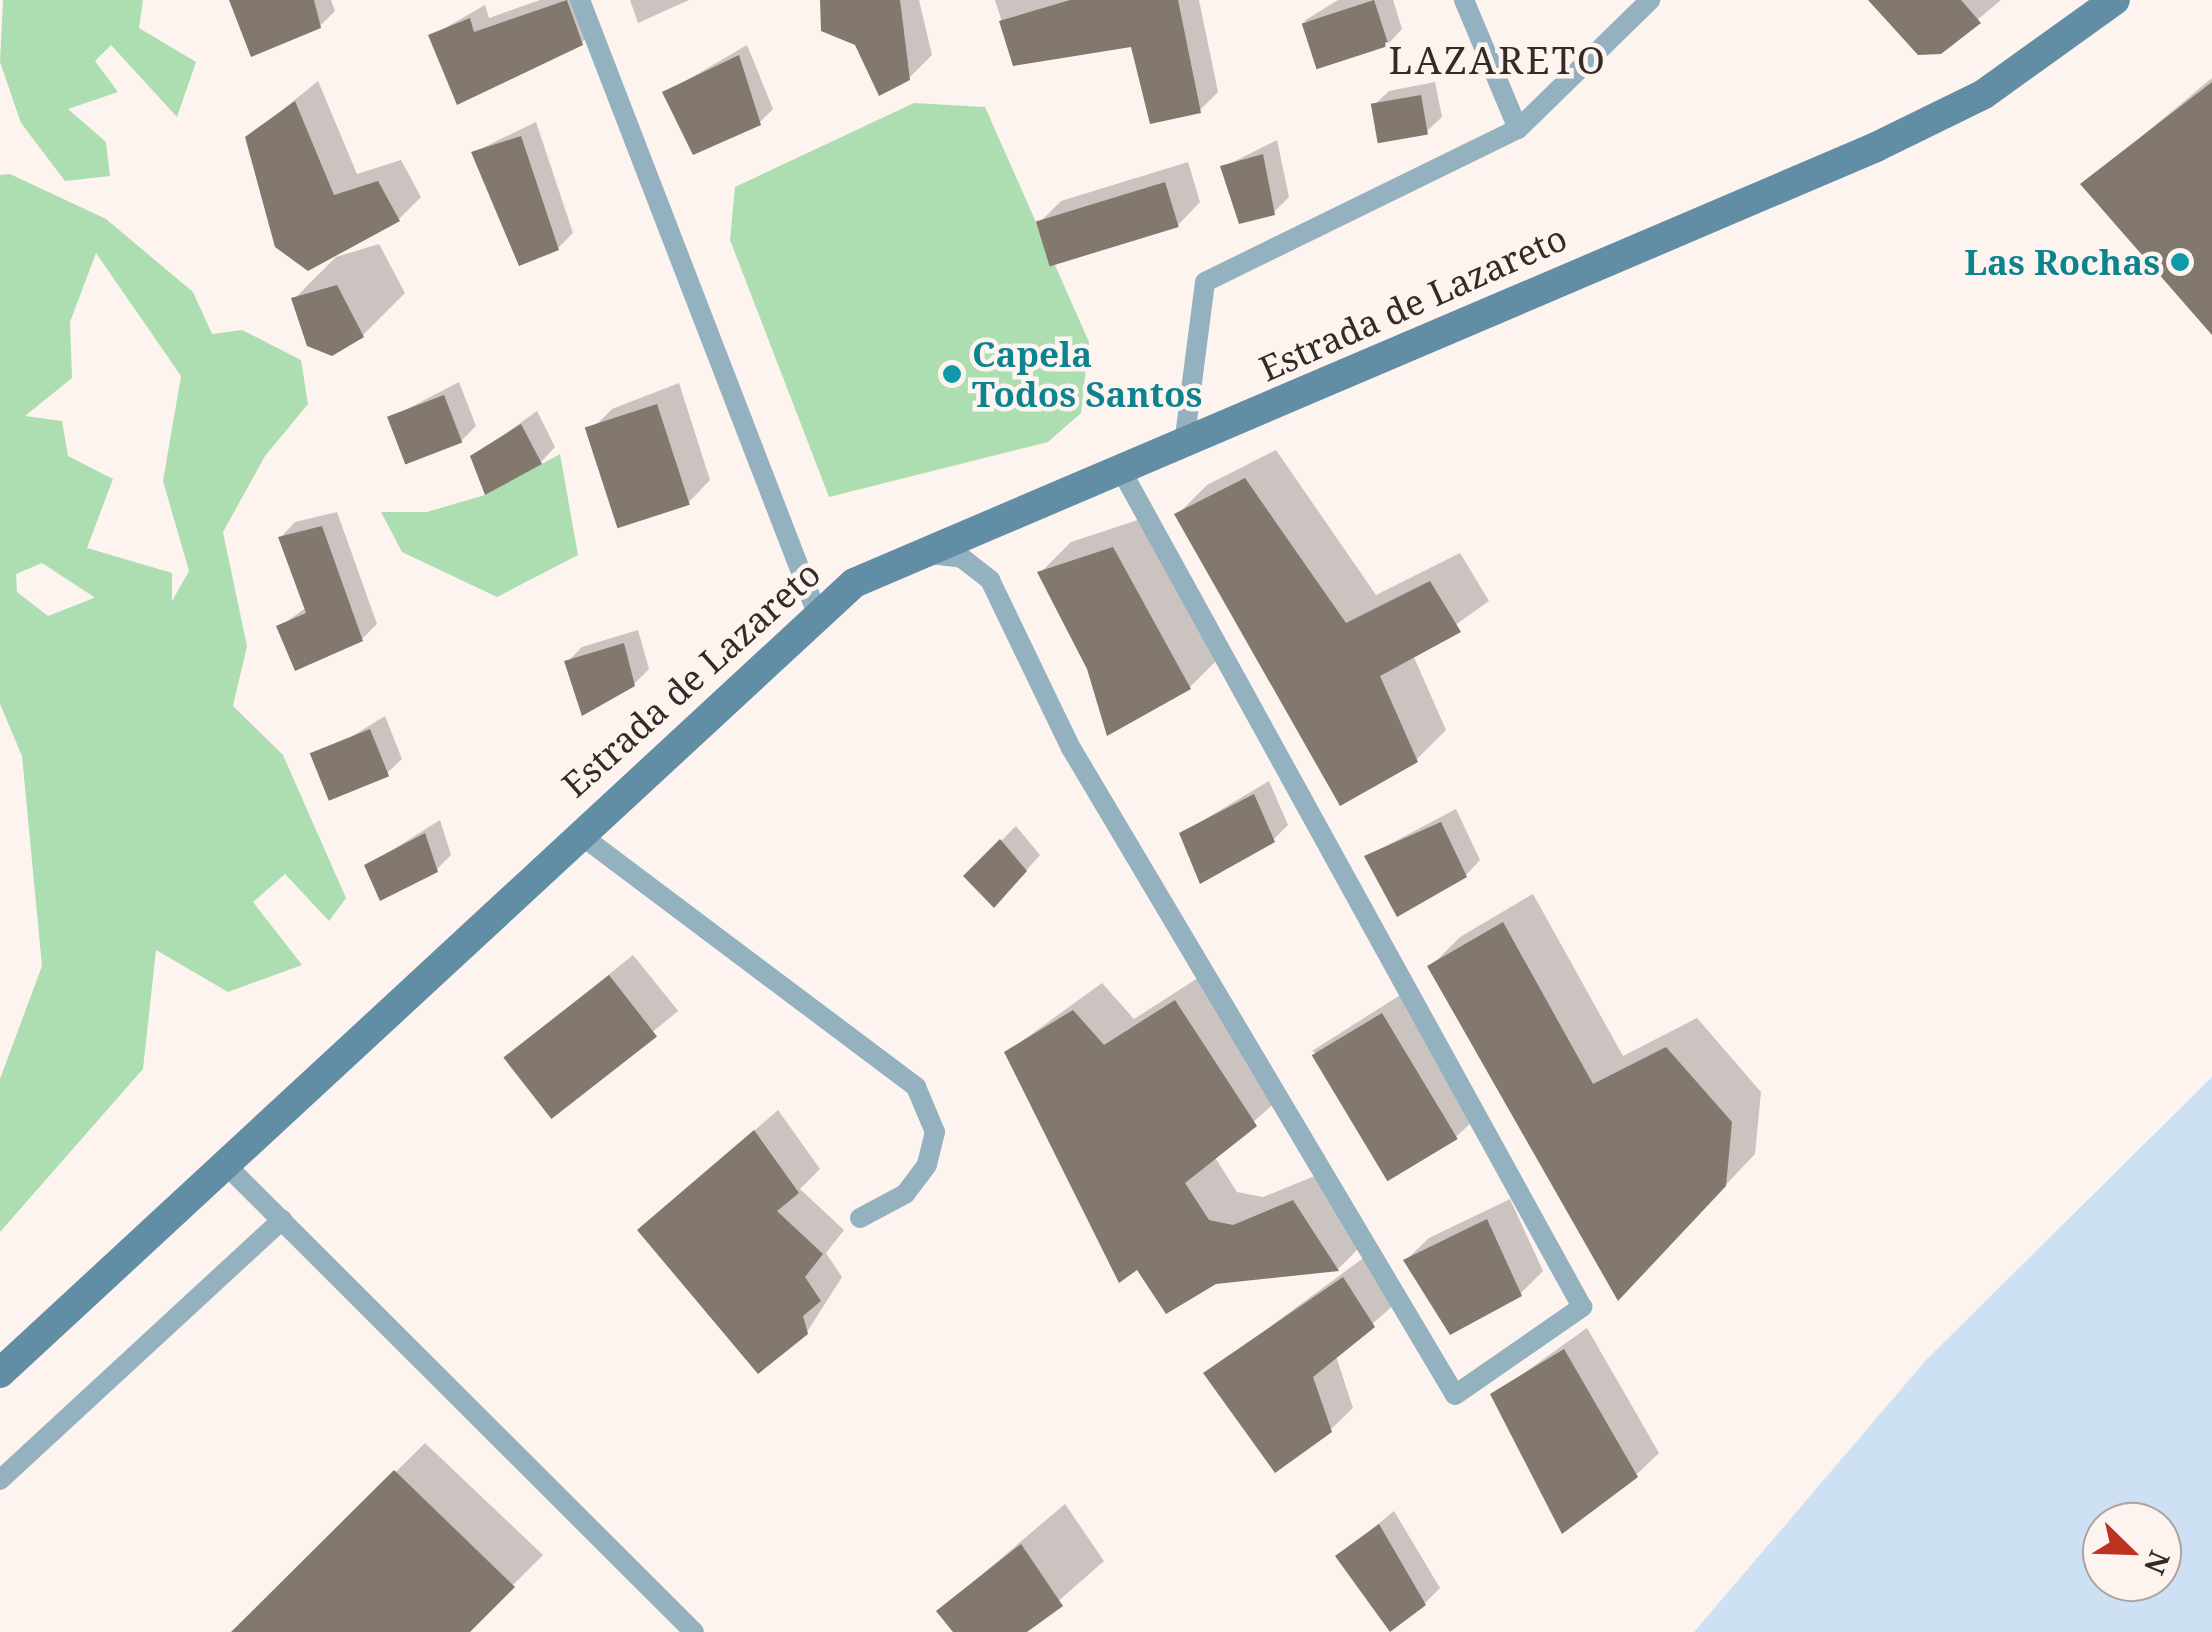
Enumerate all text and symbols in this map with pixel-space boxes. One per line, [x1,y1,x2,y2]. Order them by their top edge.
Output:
district label: LAZARETO [1388,37,1608,83]
street label: Estrada de Lazareto [1253,216,1573,390]
place label: Las Rochas [1964,241,2160,283]
marker: Las Rochas [2169,251,2191,273]
place label: Capela Todos Santos [972,333,1202,415]
marker: Capela Todos Santos [941,363,963,385]
street label: Estrada de Lazareto [554,552,828,806]
north arrow [2082,1502,2182,1602]
text: N [2136,1545,2180,1581]

